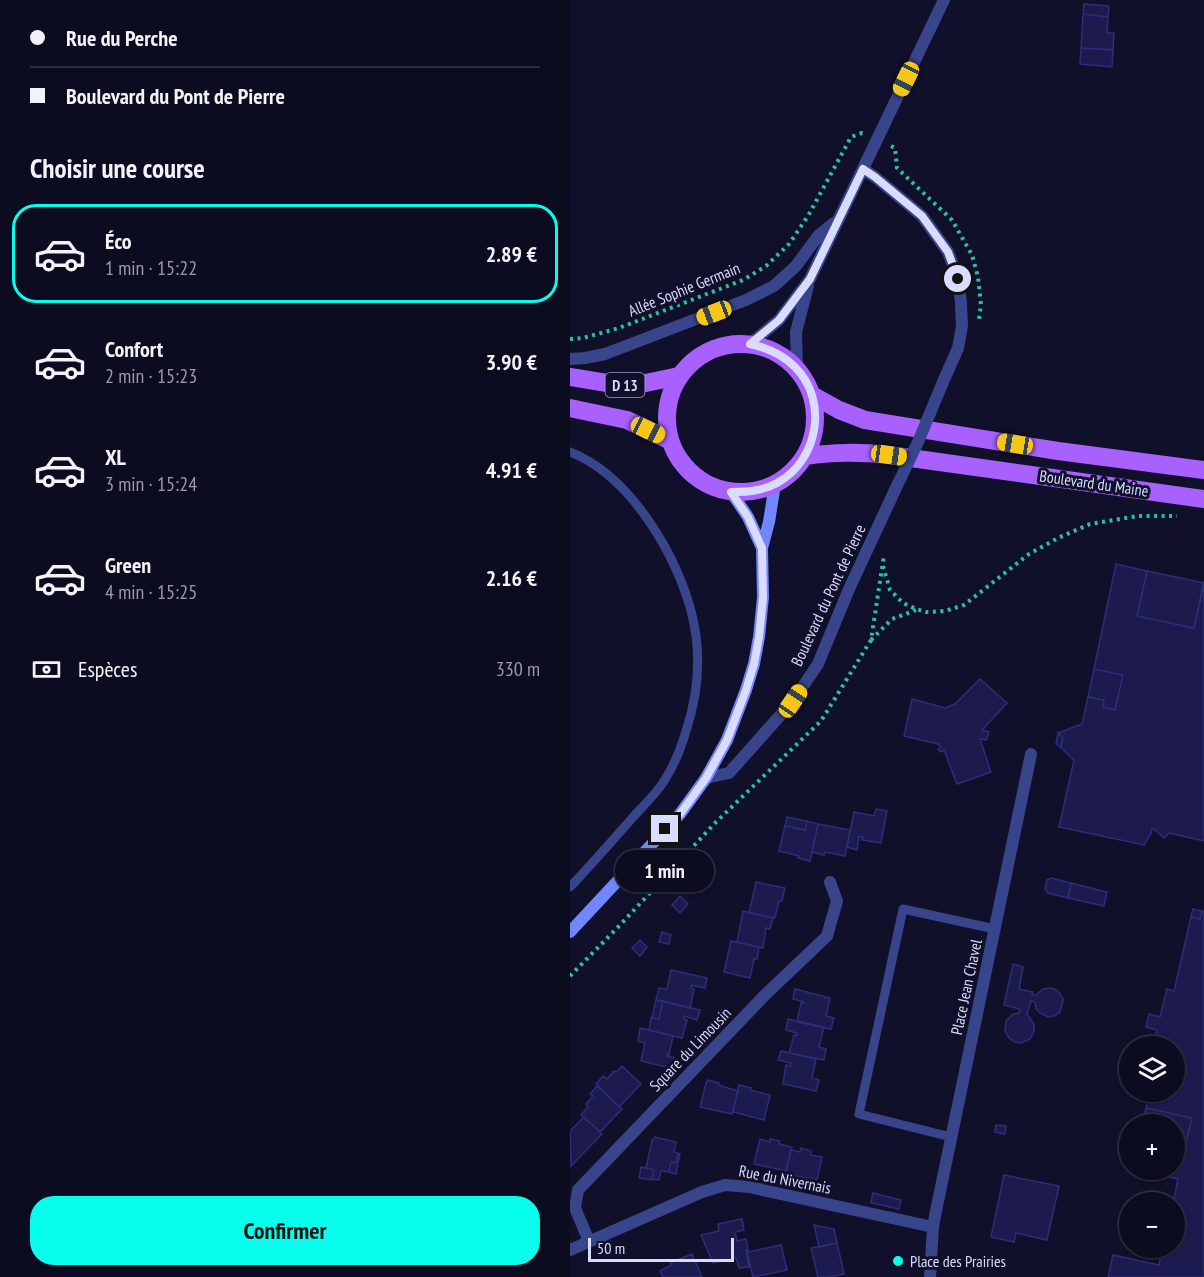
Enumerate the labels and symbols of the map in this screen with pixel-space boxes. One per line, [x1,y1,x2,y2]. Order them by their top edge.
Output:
car [890,59,922,99]
street label: Allée Sophie Germain [625,257,743,321]
route start [944,265,971,292]
car [694,298,734,328]
road number: D 13 [606,373,644,397]
car [628,414,668,446]
car [996,432,1034,456]
car [870,444,908,466]
street label: Boulevard du Maine [1038,465,1150,501]
street label: Boulevard du Pont de Pierre [786,521,870,669]
car [775,681,811,721]
route end [651,815,678,842]
callout: 1 min [616,850,714,892]
street label: Place Jean Chavel [946,937,986,1037]
street label: Square du Limousin [645,1003,735,1095]
street label: Rue du Nivernais [737,1160,833,1198]
scale bar [588,1235,734,1262]
place label: Place des Prairies [910,1251,1006,1271]
marker: Place des Prairies [891,1254,905,1268]

